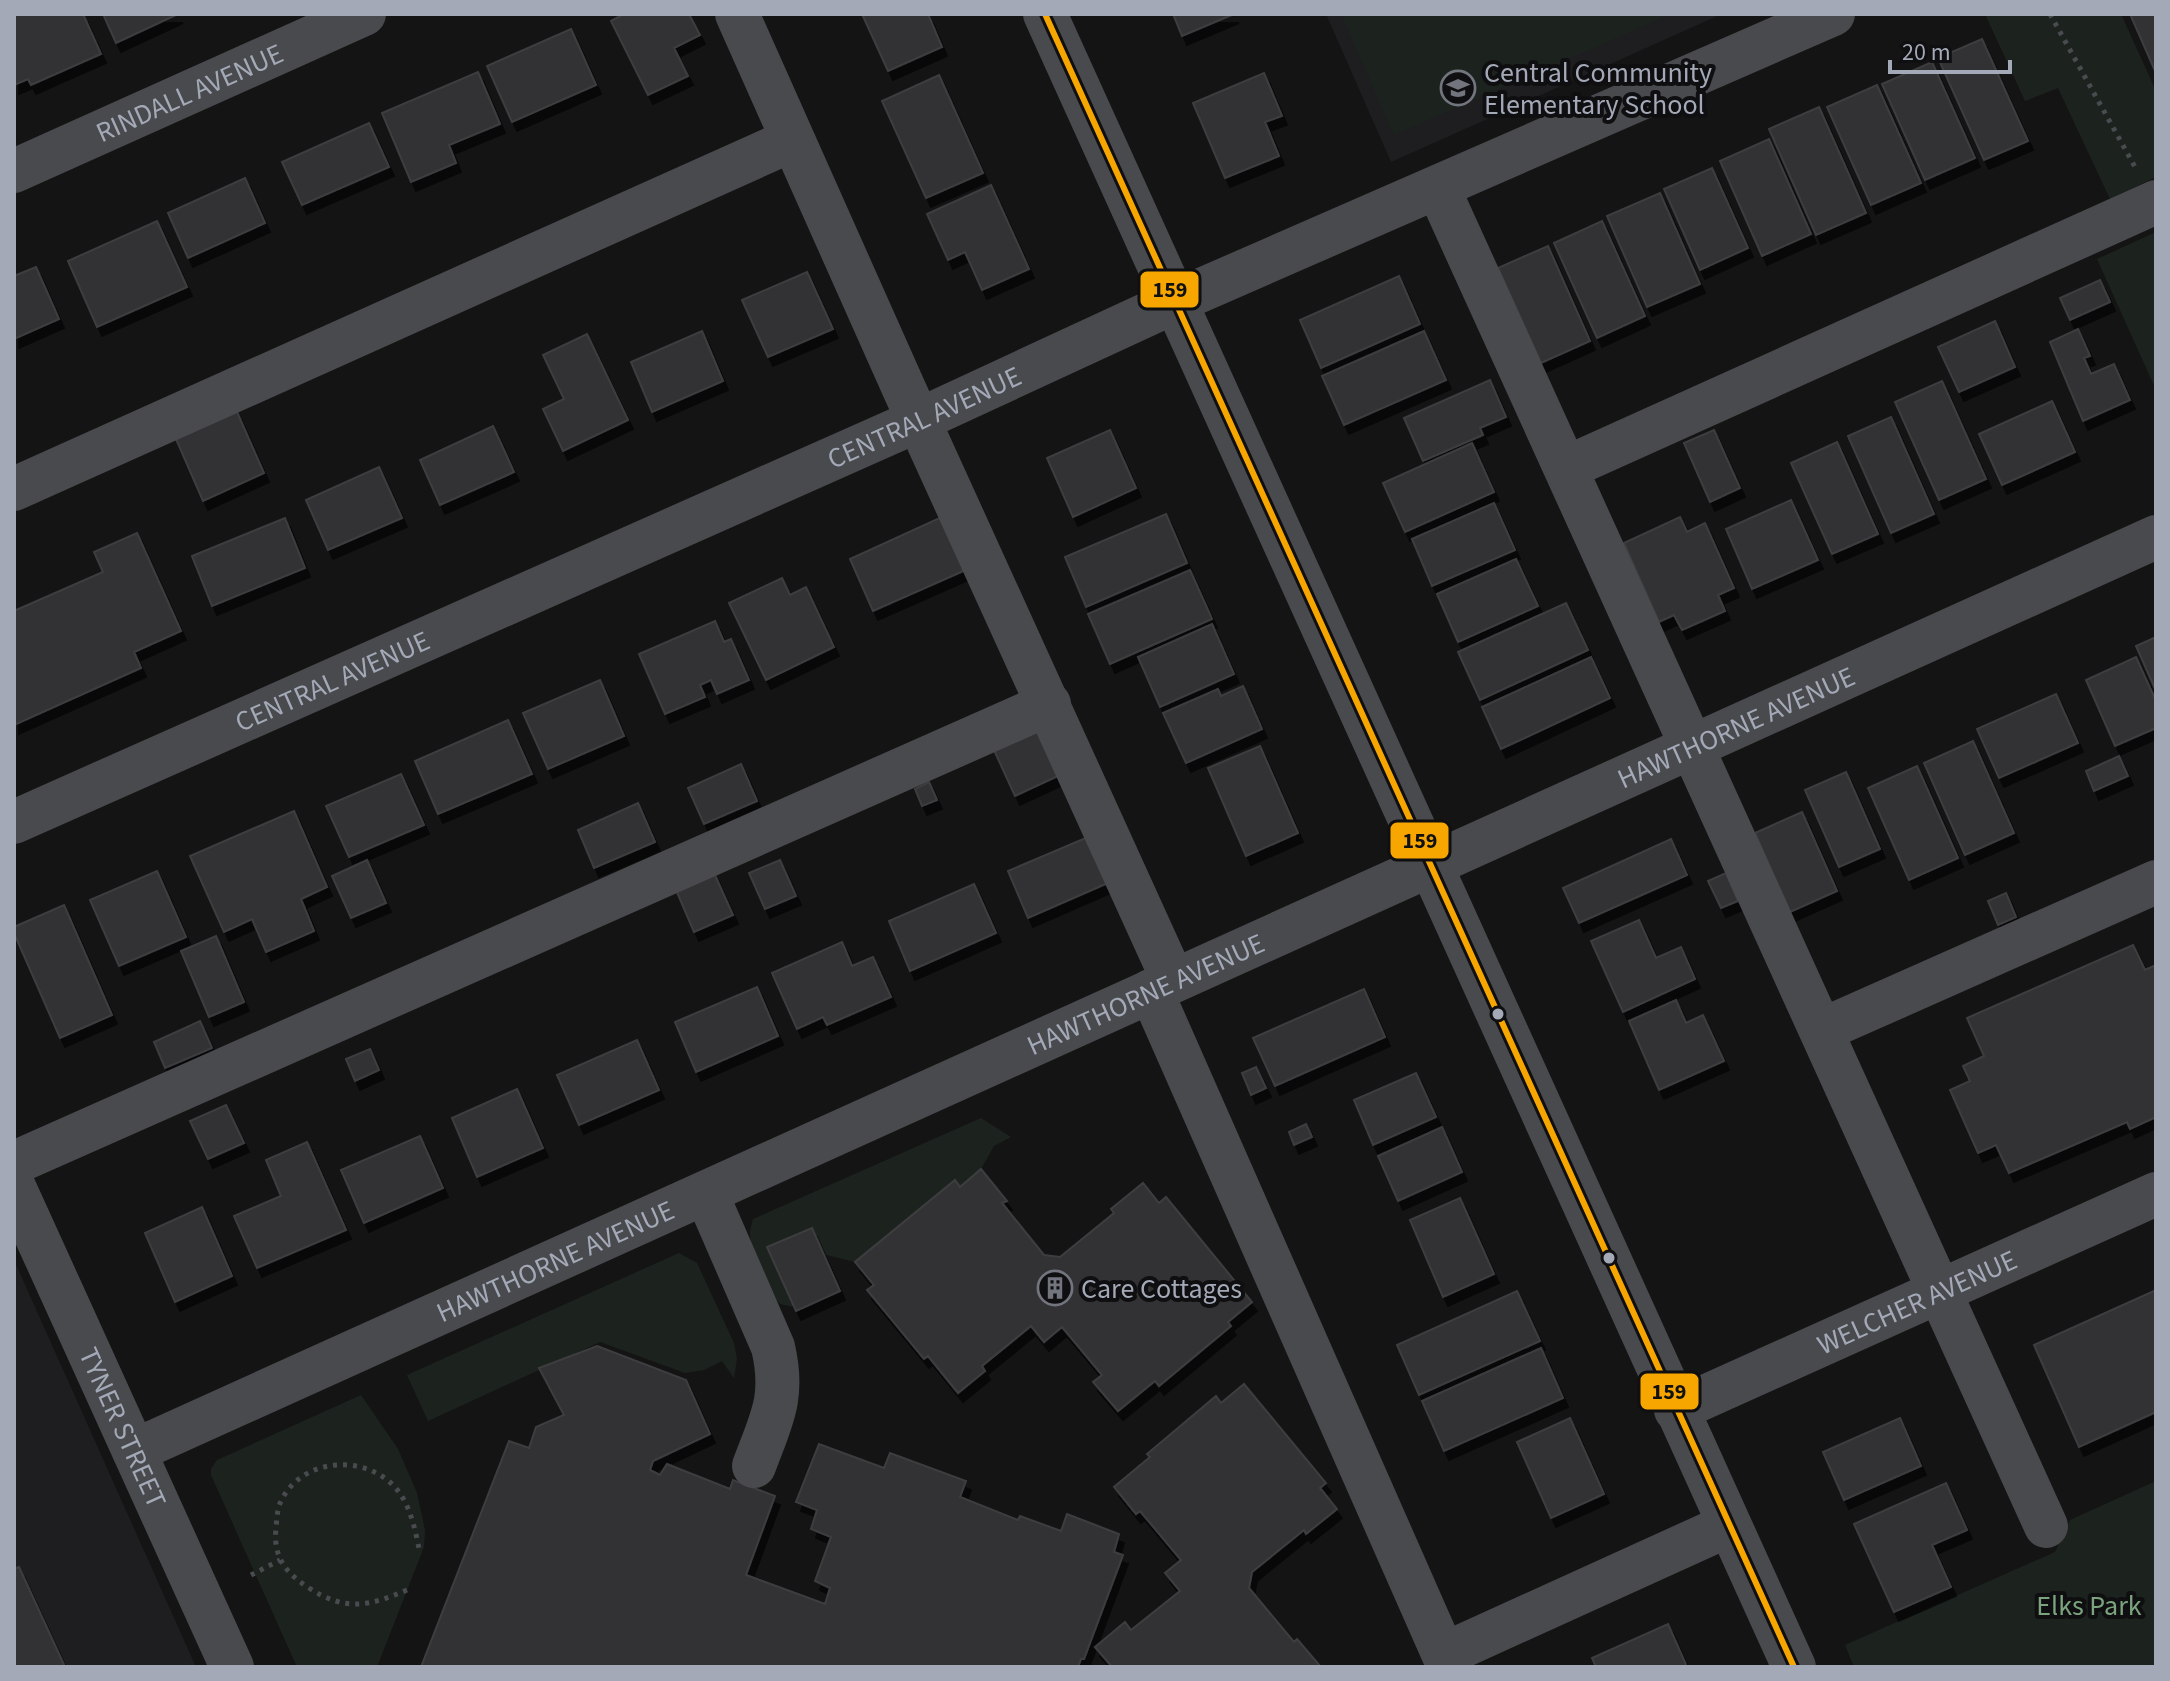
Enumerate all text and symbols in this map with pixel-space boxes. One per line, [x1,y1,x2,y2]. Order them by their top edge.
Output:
scale bar [1890,24,2010,74]
street label: RINDALL AVENUE [90,34,290,153]
text: 20 m [1902,35,1951,70]
place label: Central Community Elementary School [1484,53,1712,125]
school or university icon: Central Community Elementary School [1439,69,1477,107]
line badge: 159 [1139,270,1200,309]
text: 159 [1153,274,1187,306]
street label: CENTRAL AVENUE [821,356,1028,479]
street label: CENTRAL AVENUE [229,621,436,742]
street label: HAWTHORNE AVENUE [1611,657,1862,799]
line badge: 159 [1389,821,1450,860]
text: 159 [1403,825,1437,857]
street label: HAWTHORNE AVENUE [1021,924,1271,1066]
unlabelled marker [1490,1006,1506,1022]
street label: HAWTHORNE AVENUE [430,1191,681,1333]
street label: WELCHER AVENUE [1811,1240,2023,1365]
unlabelled marker [1601,1250,1617,1266]
building icon: Care Cottages [1036,1269,1074,1307]
place label: Care Cottages [1081,1269,1242,1309]
street label: TYNER STREET [68,1341,176,1514]
line badge: 159 [1639,1372,1700,1411]
text: 159 [1652,1376,1686,1408]
park label: Elks Park [2036,1586,2142,1626]

